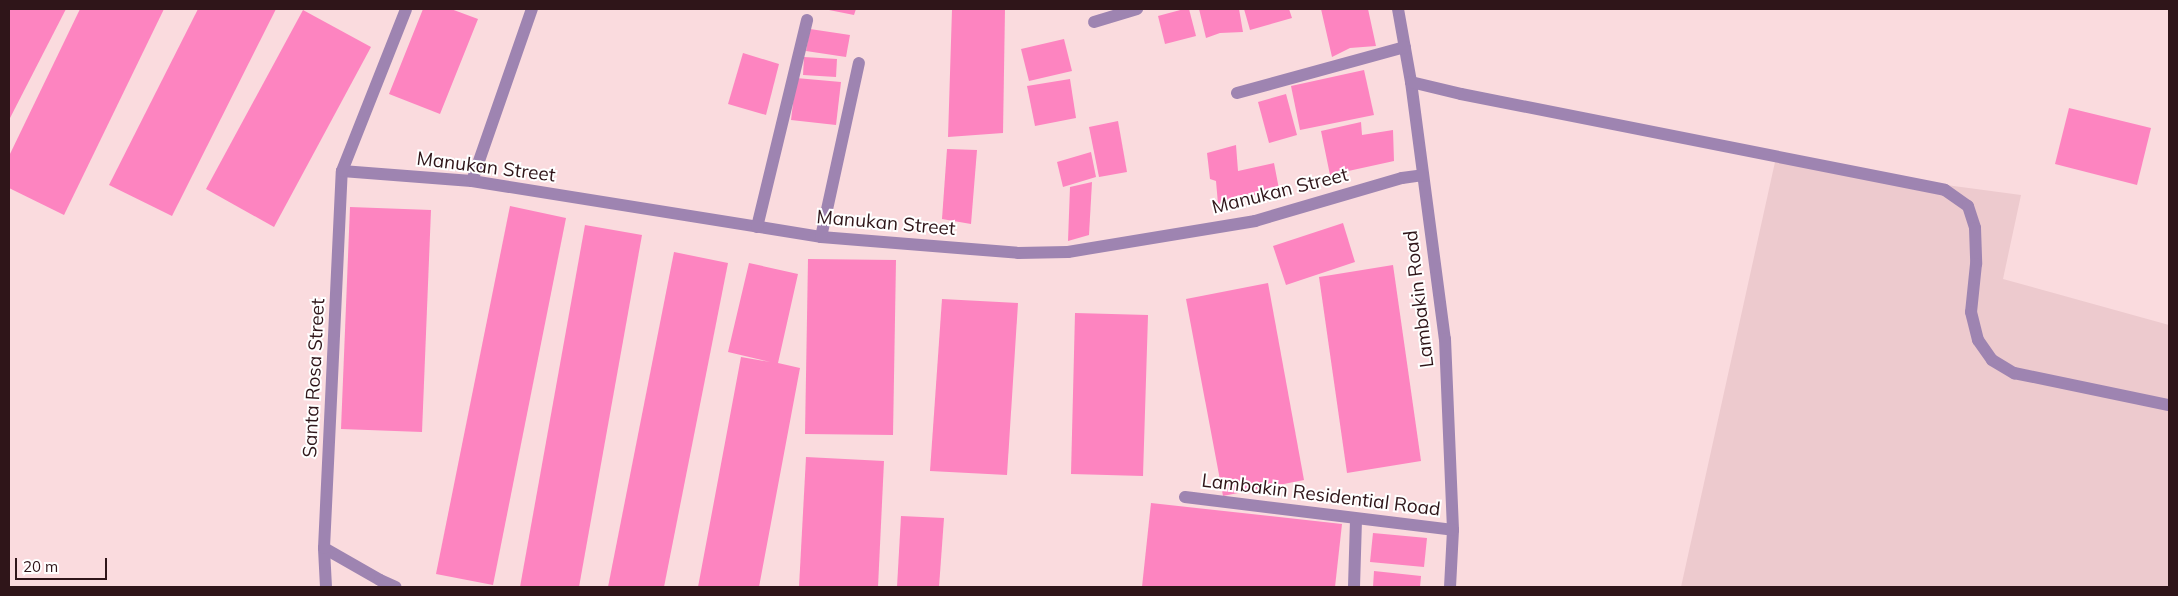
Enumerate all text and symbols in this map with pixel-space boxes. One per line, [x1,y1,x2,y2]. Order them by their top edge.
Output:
street label: Manukan Street [415,147,557,187]
street label: Manukan Street [1210,163,1350,219]
street label: Manukan Street [816,206,956,240]
street label: Lambakin Road [1399,229,1439,369]
street label: Santa Rosa Street [298,298,330,458]
street label: Lambakin Residential Road [1200,469,1442,521]
scale bar [18,548,110,580]
text: 20 m [23,557,58,576]

